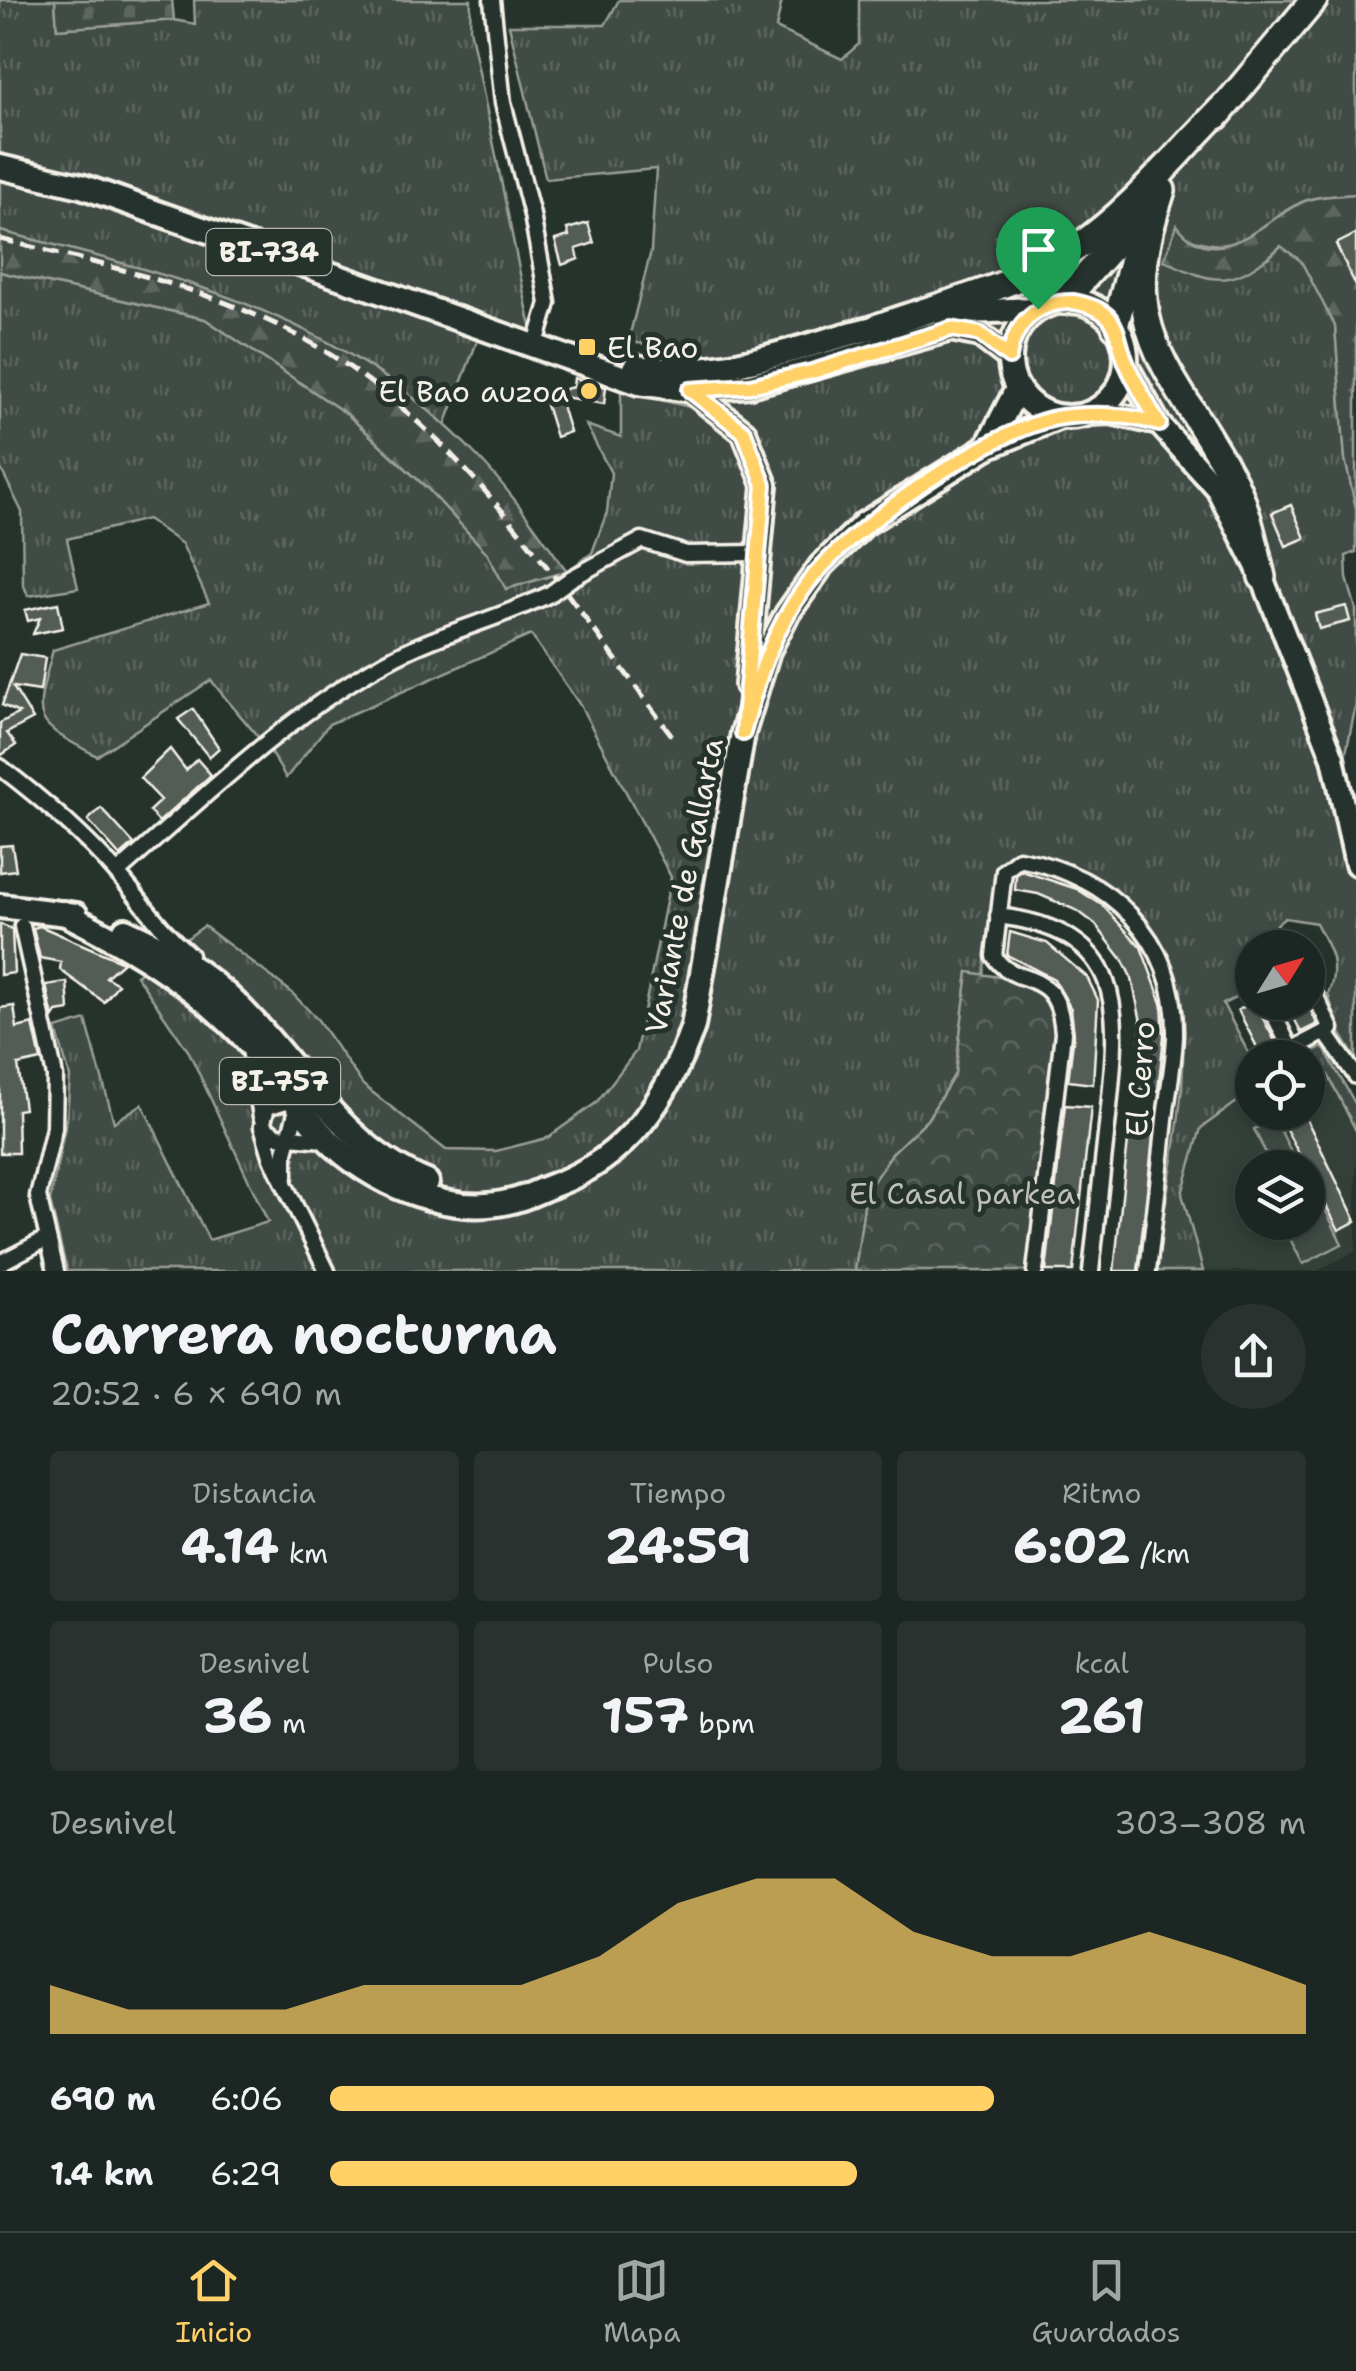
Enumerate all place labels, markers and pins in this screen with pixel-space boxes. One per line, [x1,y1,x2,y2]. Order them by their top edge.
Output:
pin [996,207,1081,310]
place label: El Bao [607,327,699,368]
marker: El Bao [576,336,598,358]
place label: El Bao auzoa [379,371,569,412]
marker: El Bao auzoa [578,380,600,402]

